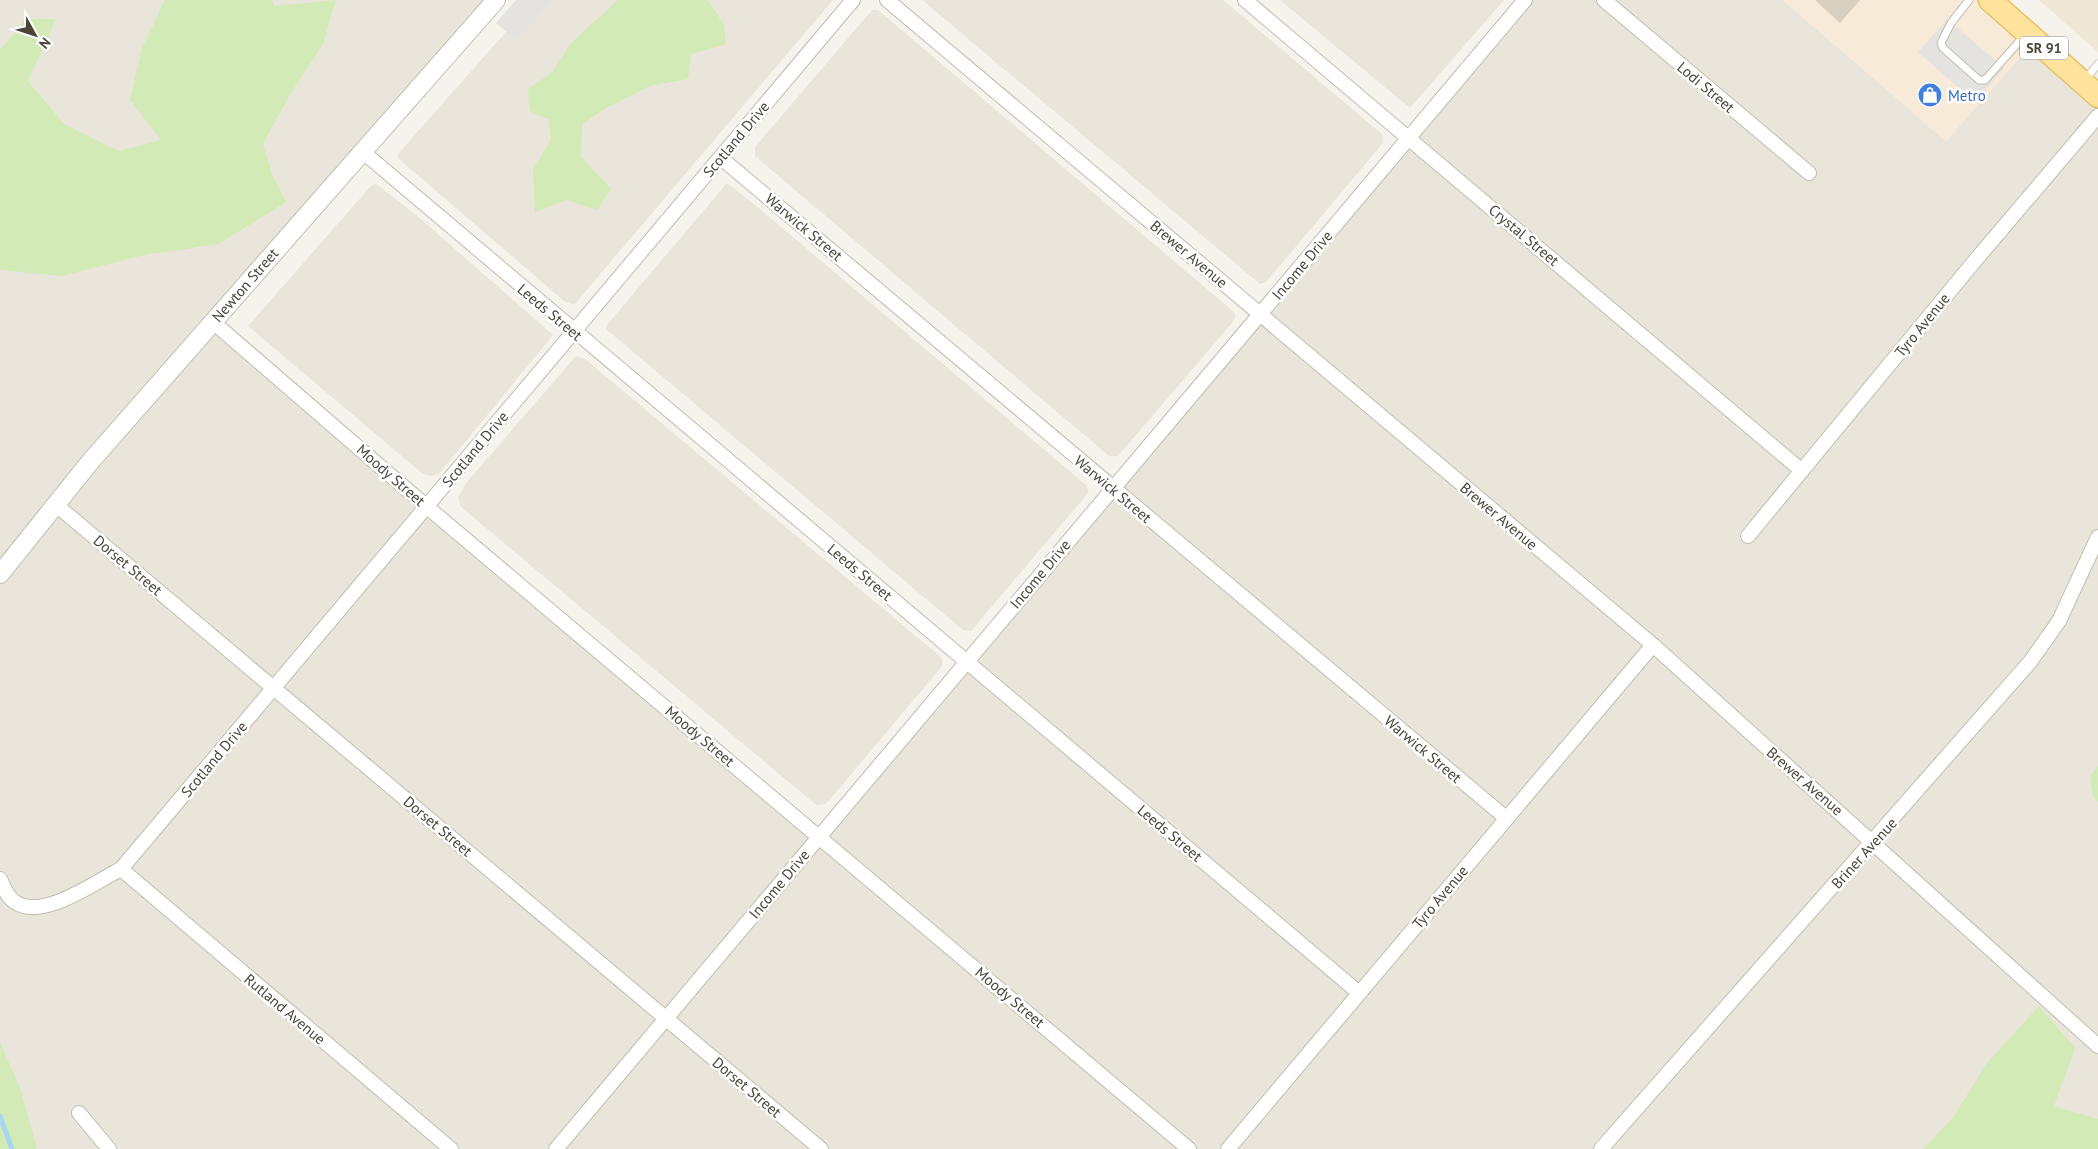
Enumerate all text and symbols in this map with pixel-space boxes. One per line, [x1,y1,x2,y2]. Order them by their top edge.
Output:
north arrow [10,10,60,60]
text: N [35,34,55,53]
road number: SR 91 [2020,36,2068,59]
street label: Lodi Street [1673,57,1739,117]
shop icon: Metro [1917,82,1943,108]
place label: Metro [1948,86,1986,105]
street label: Scotland Drive [699,97,773,181]
street label: Warwick Street [761,189,847,265]
street label: Crystal Street [1485,200,1563,270]
street label: Brewer Avenue [1146,216,1232,292]
street label: Income Drive [1268,227,1336,303]
street label: Newton Street [208,244,282,326]
street label: Leeds Street [514,279,586,345]
street label: Tyro Avenue [1890,289,1954,361]
street label: Scotland Drive [438,407,512,491]
street label: Moody Street [353,440,429,510]
street label: Warwick Street [1070,451,1156,527]
street label: Brewer Avenue [1456,478,1542,554]
street label: Dorset Street [90,531,166,599]
street label: Income Drive [1006,536,1074,612]
street label: Leeds Street [824,539,896,605]
street label: Moody Street [661,701,739,771]
street label: Warwick Street [1380,711,1466,787]
street label: Scotland Drive [177,717,251,801]
street label: Brewer Avenue [1763,743,1847,819]
street label: Dorset Street [400,792,476,860]
street label: Leeds Street [1134,800,1206,866]
street label: Briner Avenue [1827,814,1901,892]
street label: Income Drive [745,846,813,922]
street label: Tyro Avenue [1408,861,1472,933]
street label: Moody Street [971,962,1049,1032]
street label: Rutland Avenue [240,969,330,1049]
street label: Dorset Street [709,1053,785,1121]

